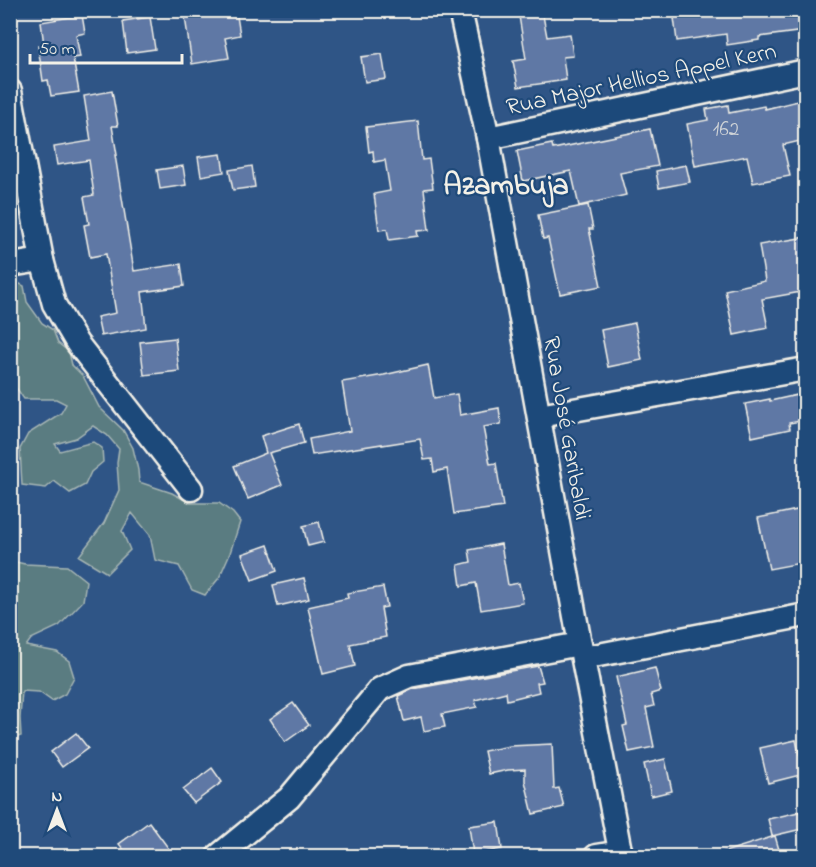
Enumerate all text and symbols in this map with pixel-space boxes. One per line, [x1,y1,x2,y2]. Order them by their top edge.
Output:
scale bar [30,27,182,65]
street label: Rua Major Hellios Appel Kern [503,35,780,126]
text: 50 m [39,37,76,63]
house number: 162 [713,115,739,145]
district label: Azambuja [443,165,569,209]
street label: Rua José Garibaldi [532,334,599,523]
north arrow [27,780,87,840]
text: N [52,785,63,809]

